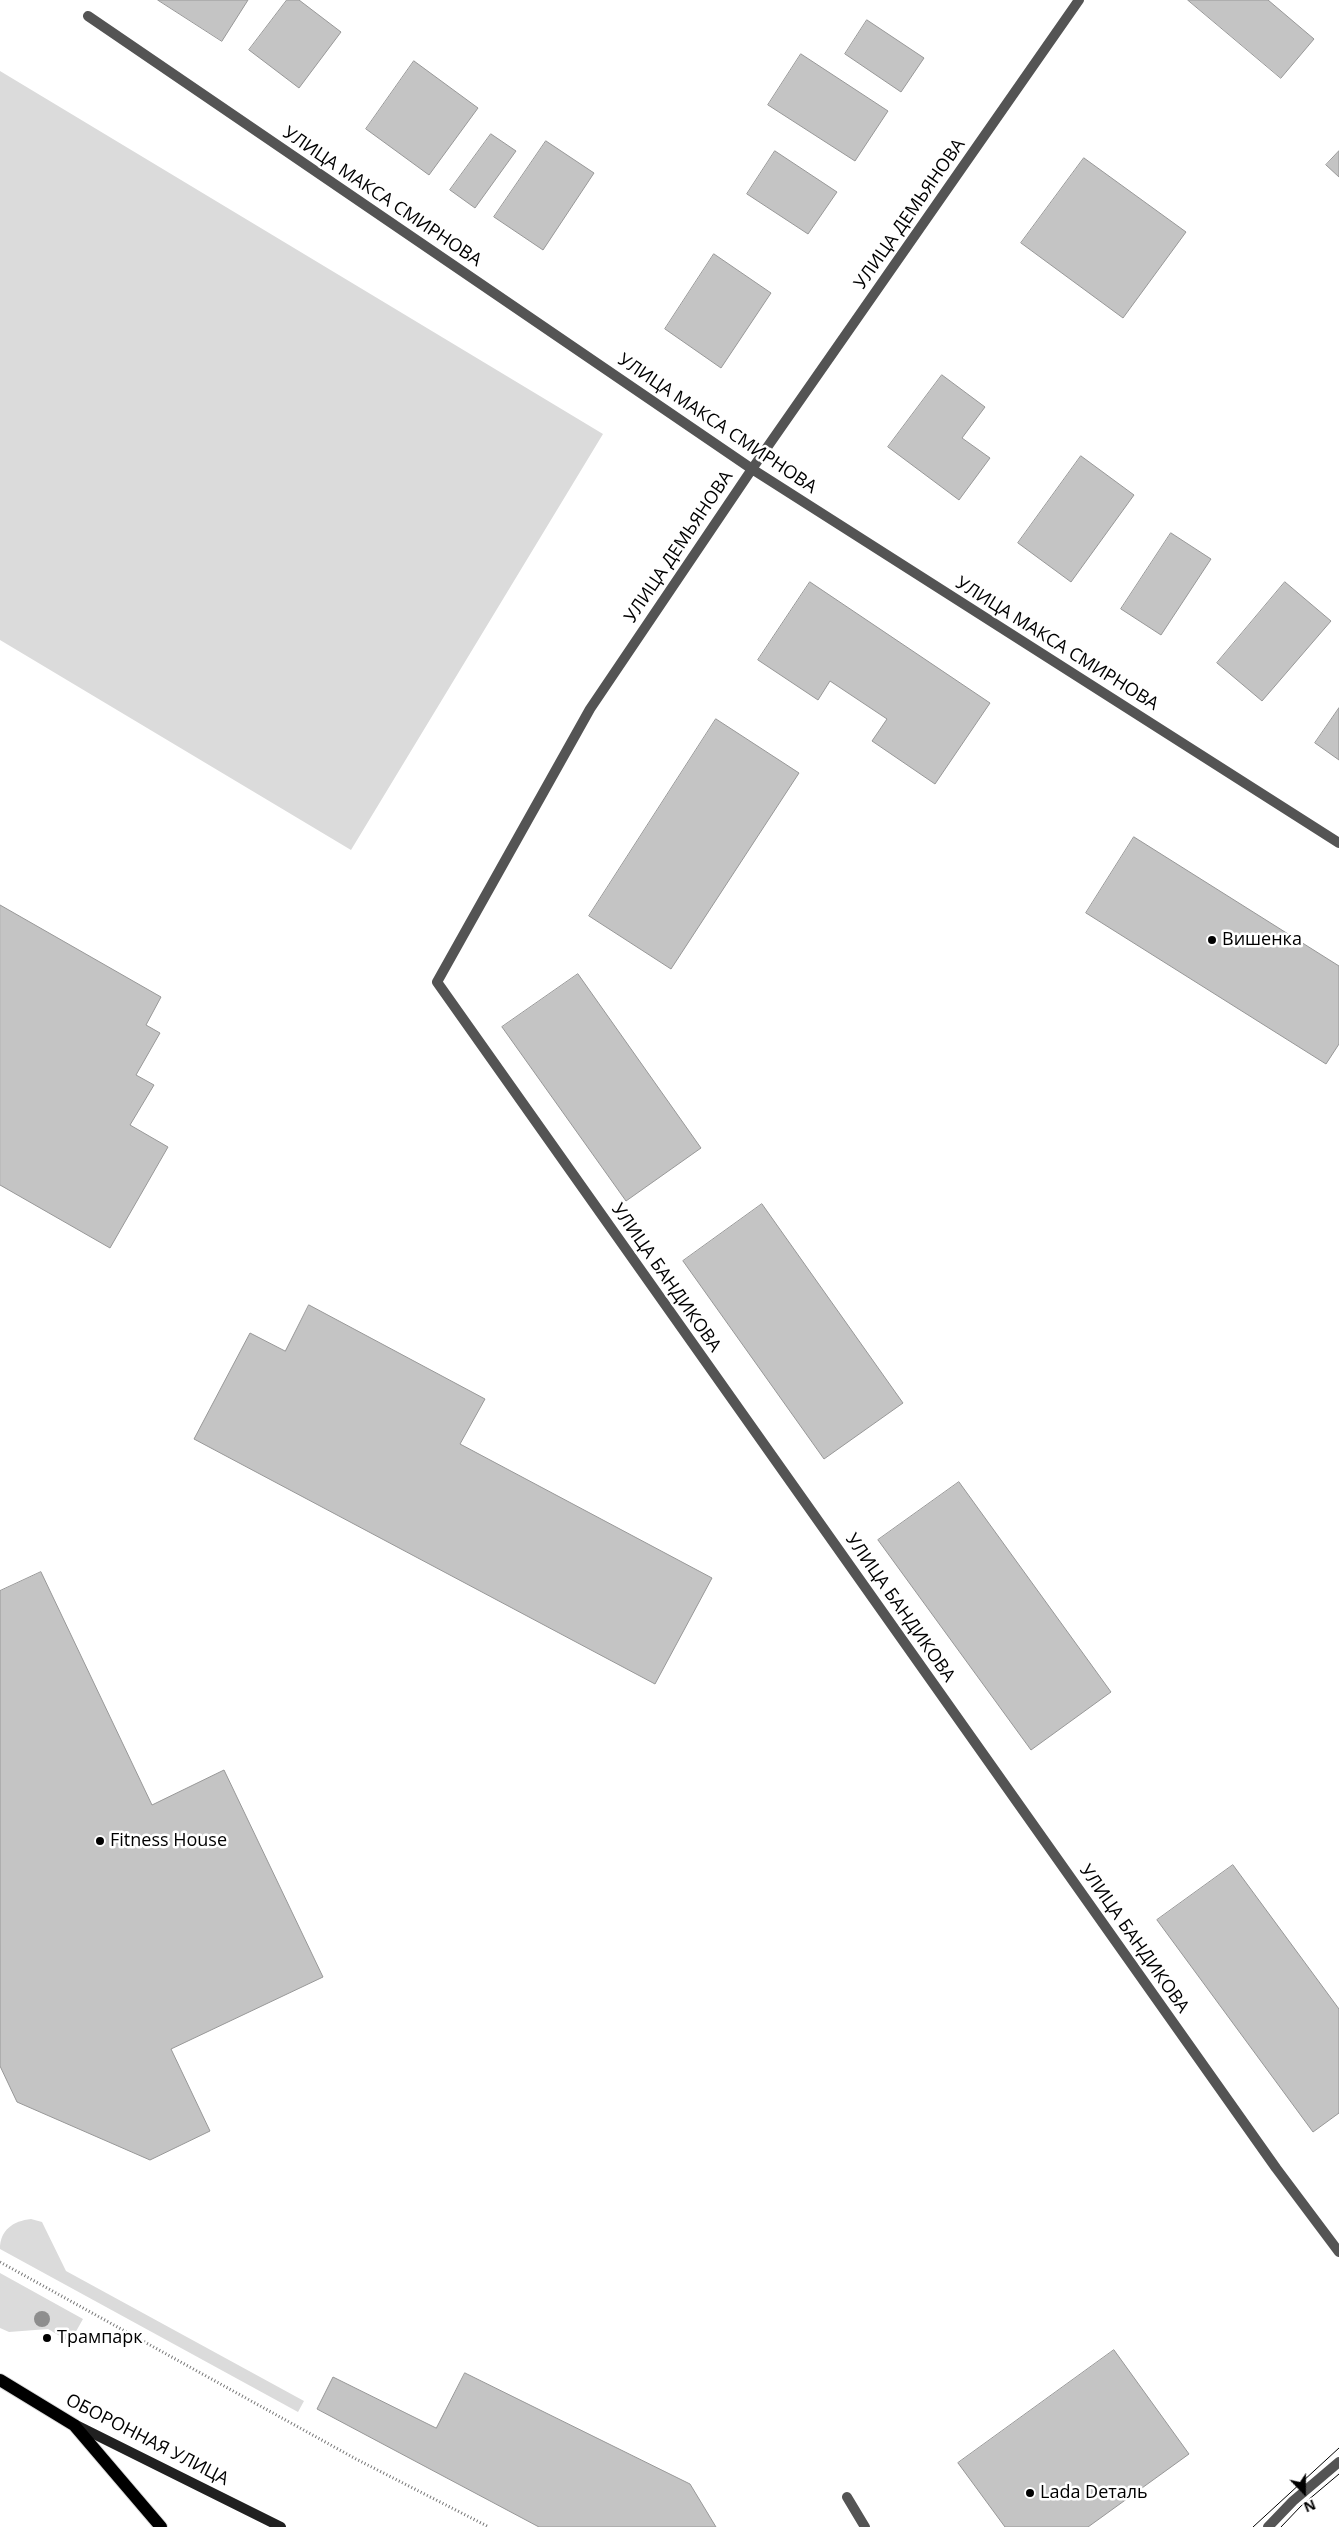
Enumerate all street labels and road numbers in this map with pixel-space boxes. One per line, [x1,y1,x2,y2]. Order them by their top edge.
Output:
street label: УЛИЦА МАКСА СМИРНОВА [279,122,485,272]
street label: УЛИЦА ДЕМЬЯНОВА [850,135,970,293]
street label: УЛИЦА МАКСА СМИРНОВА [614,349,820,499]
street label: УЛИЦА ДЕМЬЯНОВА [620,467,738,627]
street label: УЛИЦА МАКСА СМИРНОВА [952,573,1162,715]
street label: УЛИЦА БАНДИКОВА [607,1200,725,1356]
street label: УЛИЦА БАНДИКОВА [841,1530,959,1686]
street label: УЛИЦА БАНДИКОВА [1075,1861,1193,2017]
street label: ОБОРОННАЯ УЛИЦА [62,2390,232,2490]

